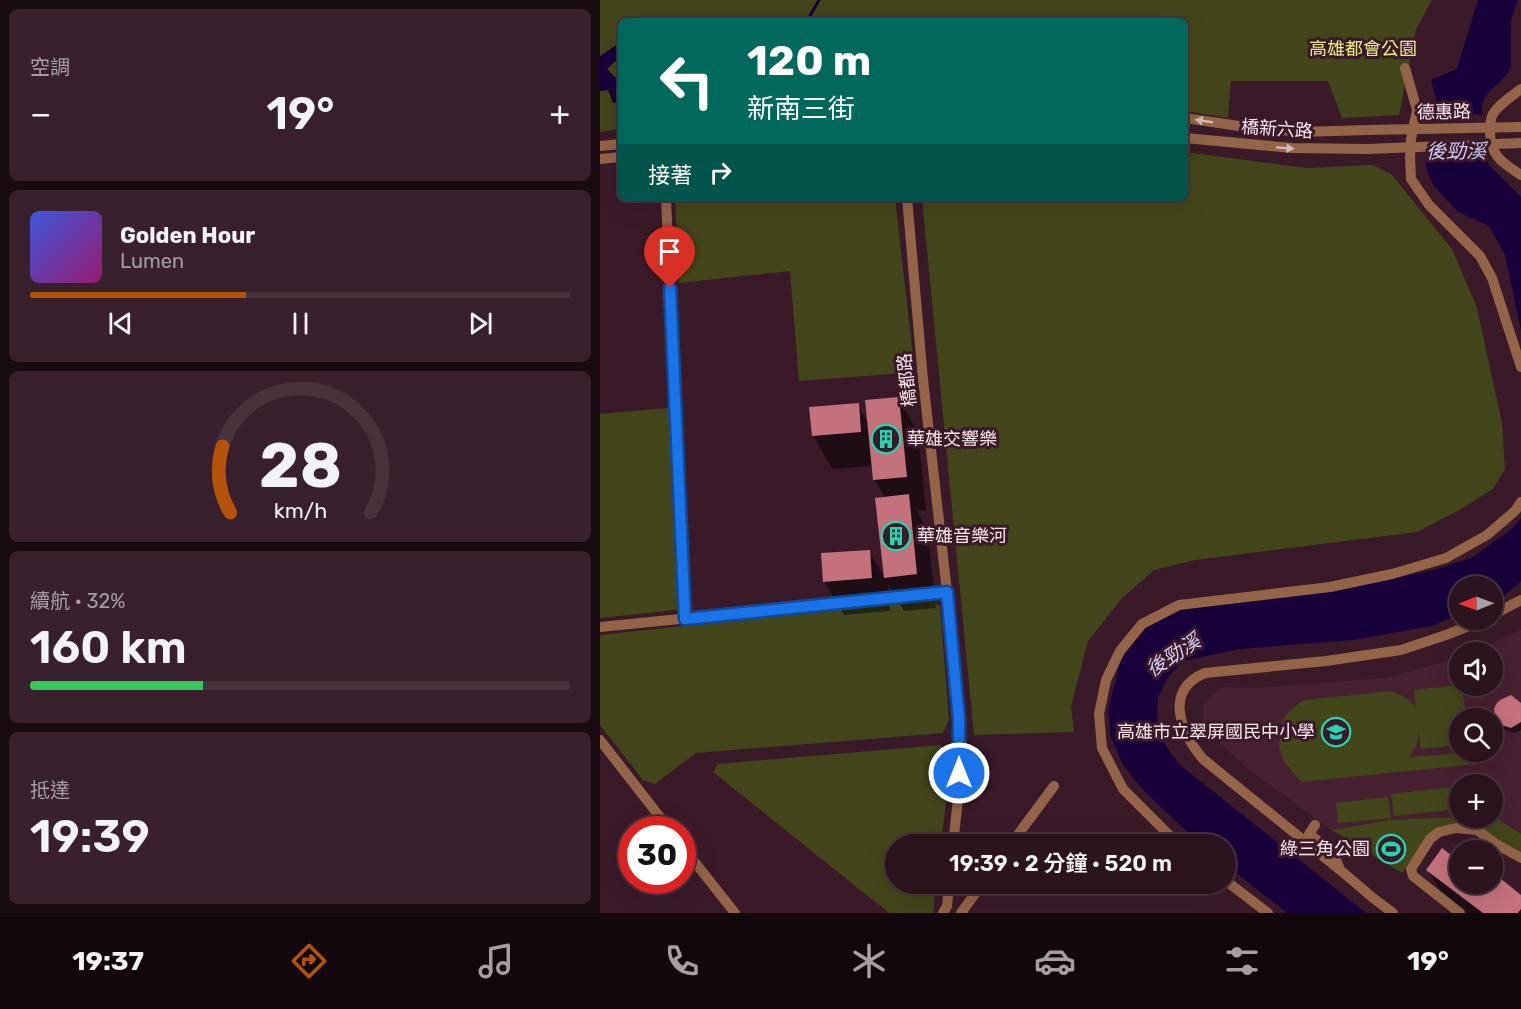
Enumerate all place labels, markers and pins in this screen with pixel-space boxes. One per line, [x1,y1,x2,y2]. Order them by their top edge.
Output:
pin [644,226,695,288]
building icon: 華雄交響樂 [870,423,902,455]
place label: 華雄交響樂 [907,428,997,450]
building icon: 華雄音樂河 [880,520,912,552]
place label: 華雄音樂河 [917,525,1007,547]
school or university icon: 高雄市立翠屏國民中小學 [1320,716,1352,748]
place label: 高雄市立翠屏國民中小學 [1117,721,1315,743]
sports icon: 綠三角公園 [1375,833,1407,865]
place label: 綠三角公園 [1280,838,1370,860]

